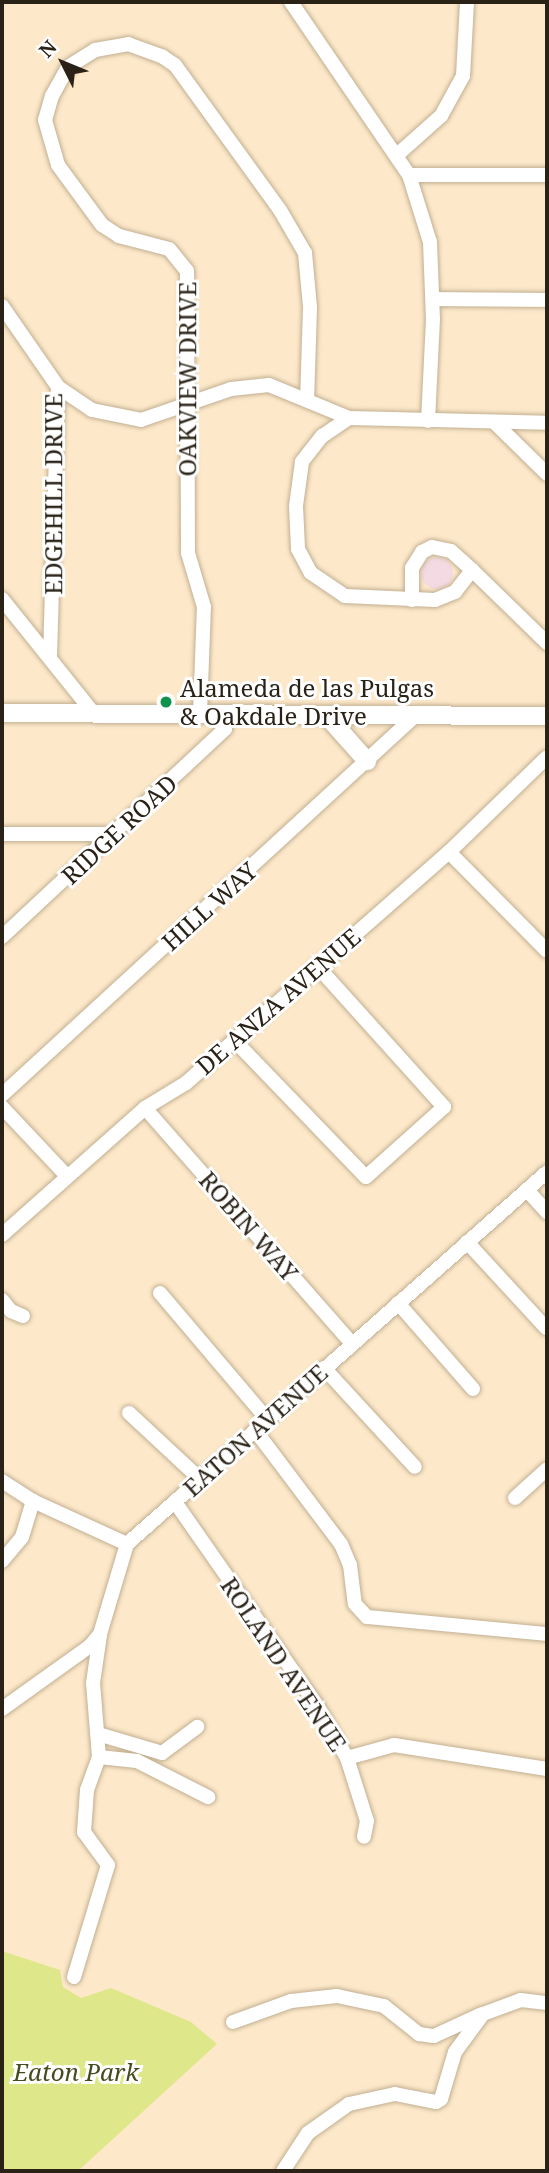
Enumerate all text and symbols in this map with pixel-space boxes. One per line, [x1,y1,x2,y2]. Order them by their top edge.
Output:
north arrow [28,28,98,98]
text: N [33,34,62,63]
street label: OAKVIEW DRIVE [173,281,201,477]
street label: EDGEHILL DRIVE [39,393,67,595]
place label: Alameda de las Pulgas & Oakdale Drive [180,674,434,730]
marker: Alameda de las Pulgas & Oakdale Drive [158,694,174,710]
street label: RIDGE ROAD [55,768,183,890]
street label: HILL WAY [156,856,262,956]
street label: DE ANZA AVENUE [190,922,366,1080]
street label: ROBIN WAY [194,1165,304,1287]
street label: EATON AVENUE [177,1358,333,1502]
street label: ROLAND AVENUE [215,1572,353,1756]
park label: Eaton Park [13,2058,139,2086]

